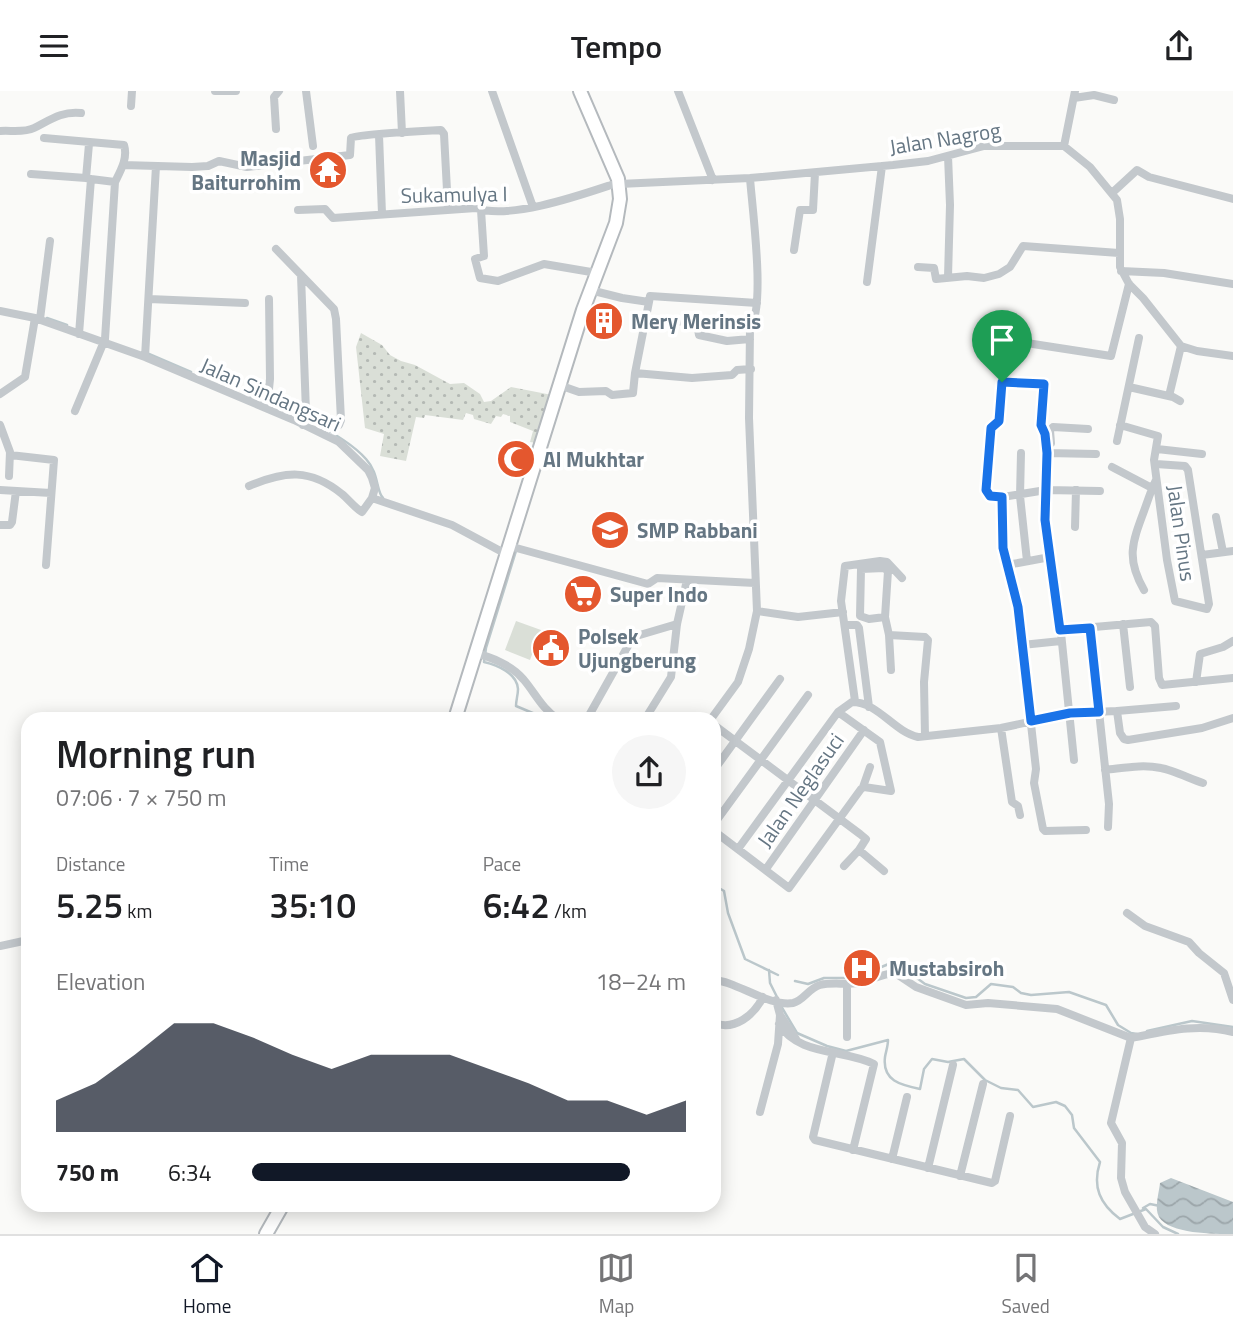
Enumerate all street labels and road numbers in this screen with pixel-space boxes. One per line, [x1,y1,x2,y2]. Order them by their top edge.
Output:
street label: Jalan Nagrog [887,113,1003,163]
street label: Sukamulya I [400,177,508,211]
street label: Jalan Sindangsari [196,349,346,439]
street label: Jalan Pinus [1159,483,1205,583]
street label: Jalan Neglasuci [749,726,851,854]

